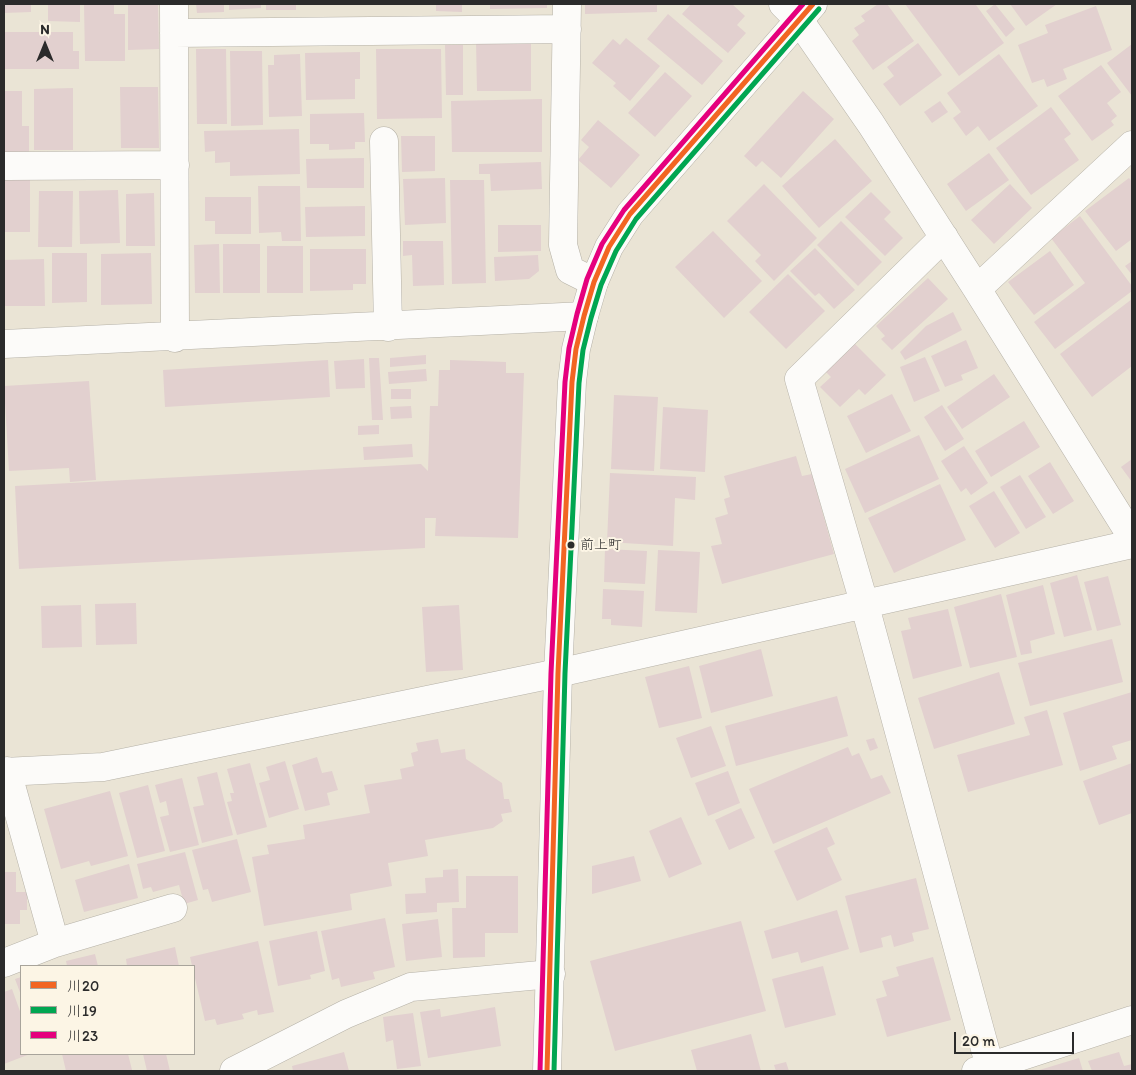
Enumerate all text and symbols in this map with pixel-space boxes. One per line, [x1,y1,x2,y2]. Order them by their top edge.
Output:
north arrow [20,20,70,70]
text: N [40,21,50,38]
place label: 前上町 [580,537,622,553]
marker: 前上町 [566,540,576,550]
legend [20,965,195,1055]
text: 川20 [67,977,99,995]
text: 川19 [67,1002,97,1020]
scale bar [956,1022,1076,1054]
text: 川23 [67,1027,98,1045]
text: 20 m [962,1032,995,1050]

